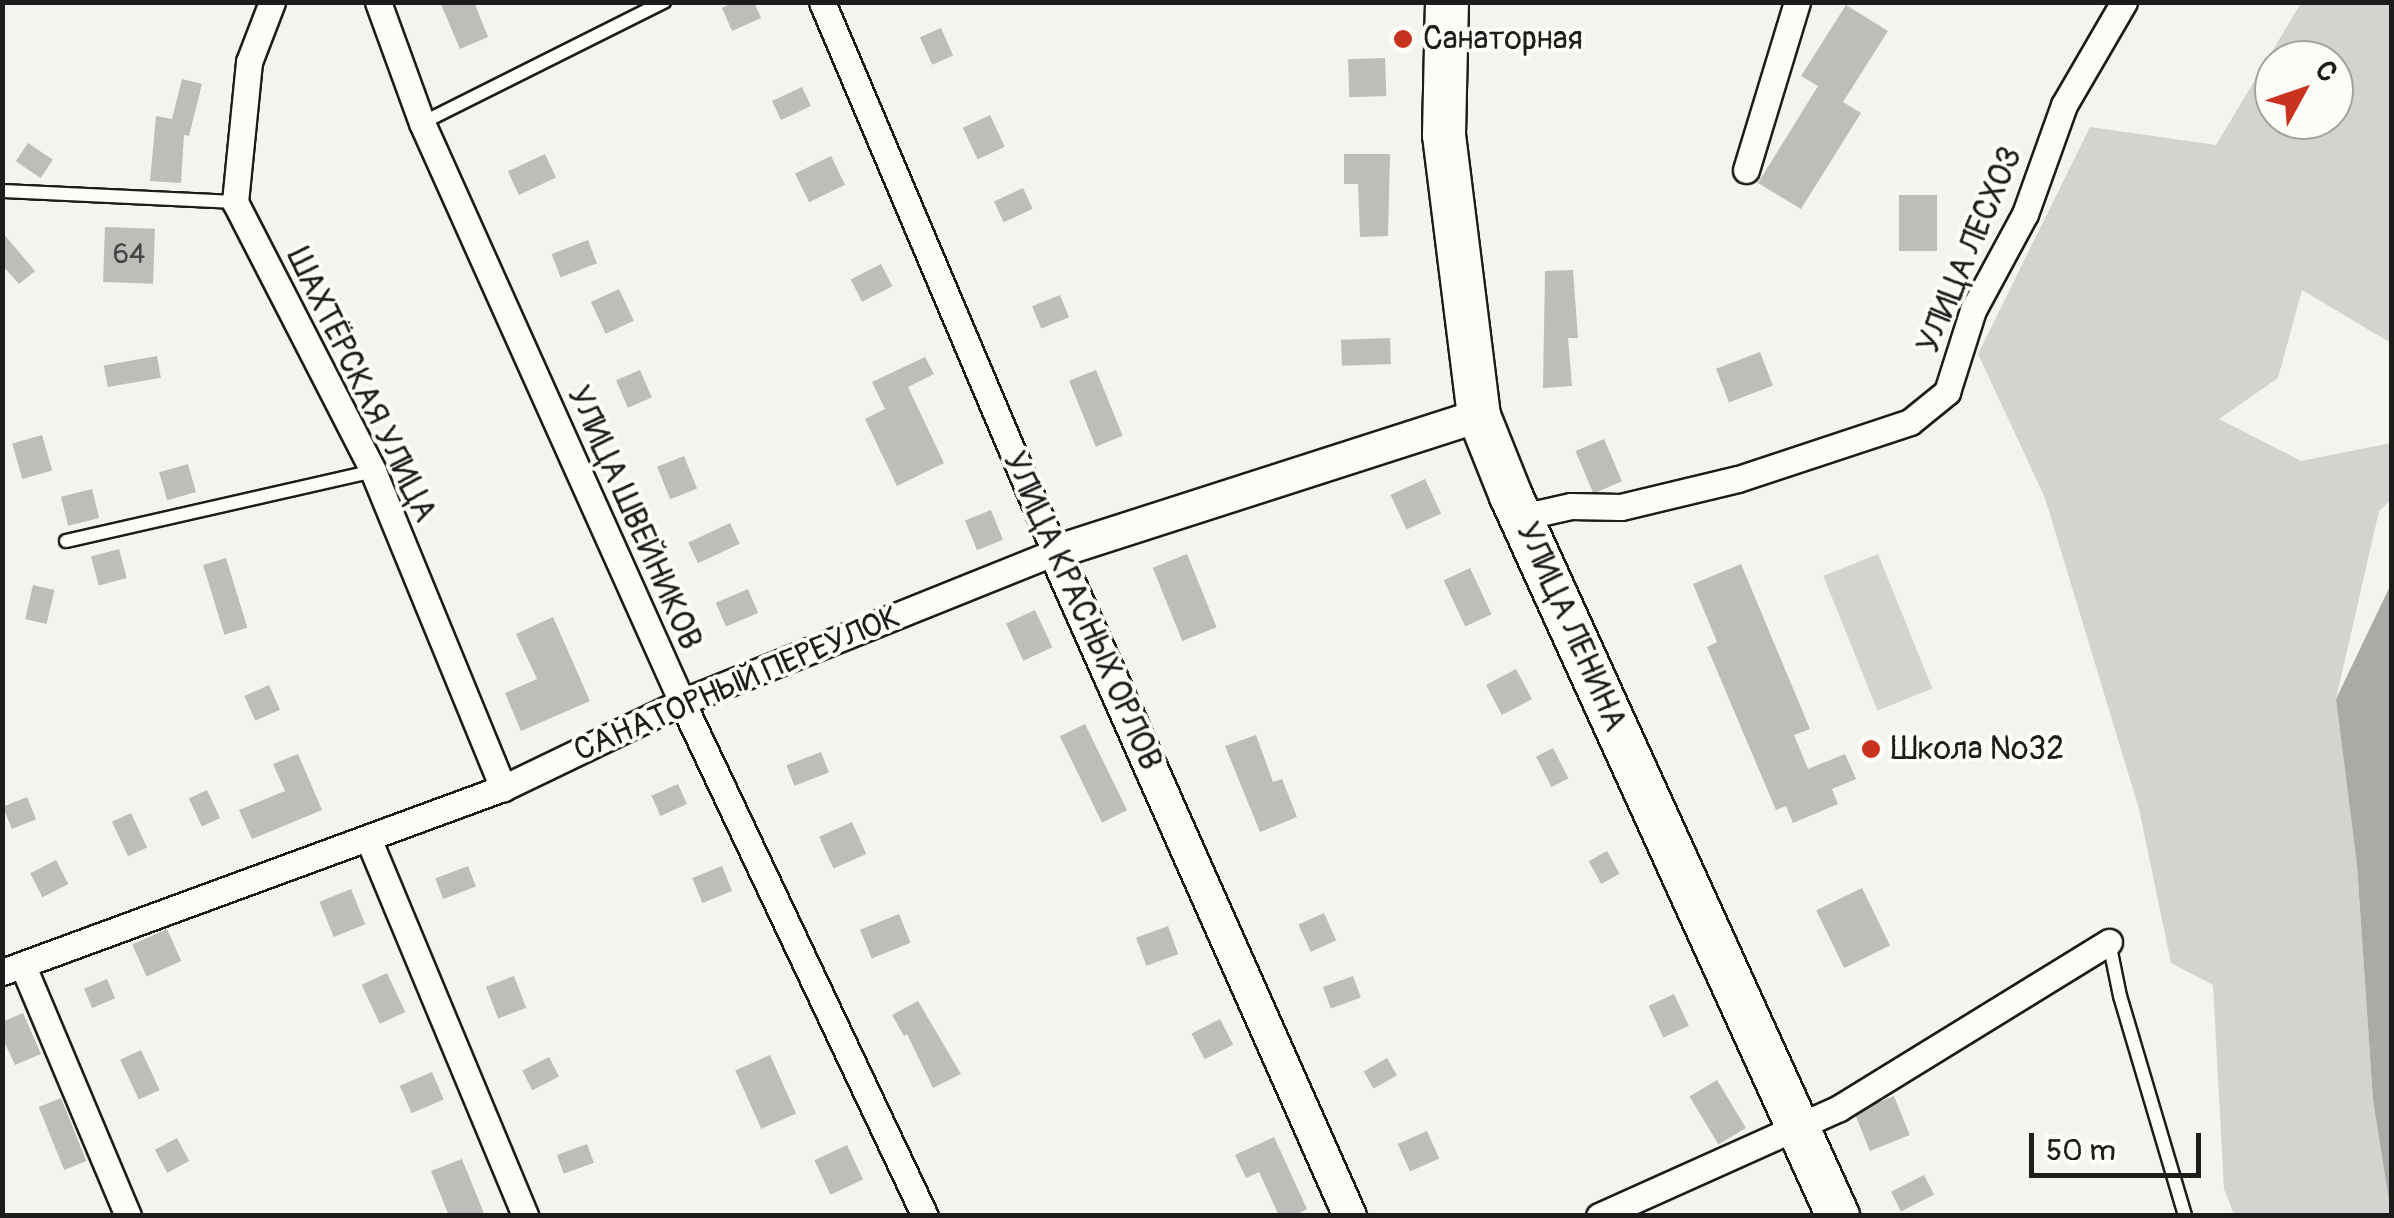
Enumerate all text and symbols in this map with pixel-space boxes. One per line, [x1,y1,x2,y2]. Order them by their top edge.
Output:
place label: Санаторная [1423,20,1583,58]
marker: Санаторная [1392,28,1414,50]
north arrow [2254,40,2354,140]
text: С [2307,54,2345,90]
street label: УЛИЦА ЛЕСХОЗ [1909,141,2031,359]
house number: 64 [113,238,145,272]
street label: ШАХТЁРСКАЯ УЛИЦА [278,242,444,528]
street label: УЛИЦА ШВЕЙНИКОВ [559,380,709,656]
street label: УЛИЦА КРАСНЫХ ОРЛОВ [994,446,1170,776]
street label: УЛИЦА ЛЕНИНА [1508,517,1634,737]
street label: САНАТОРНЫЙ ПЕРЕУЛОК [568,598,906,770]
place label: Школа №32 [1891,730,2064,768]
marker: Школа №32 [1860,738,1882,760]
scale bar [2034,1113,2206,1175]
text: 50 m [2046,1132,2116,1169]

